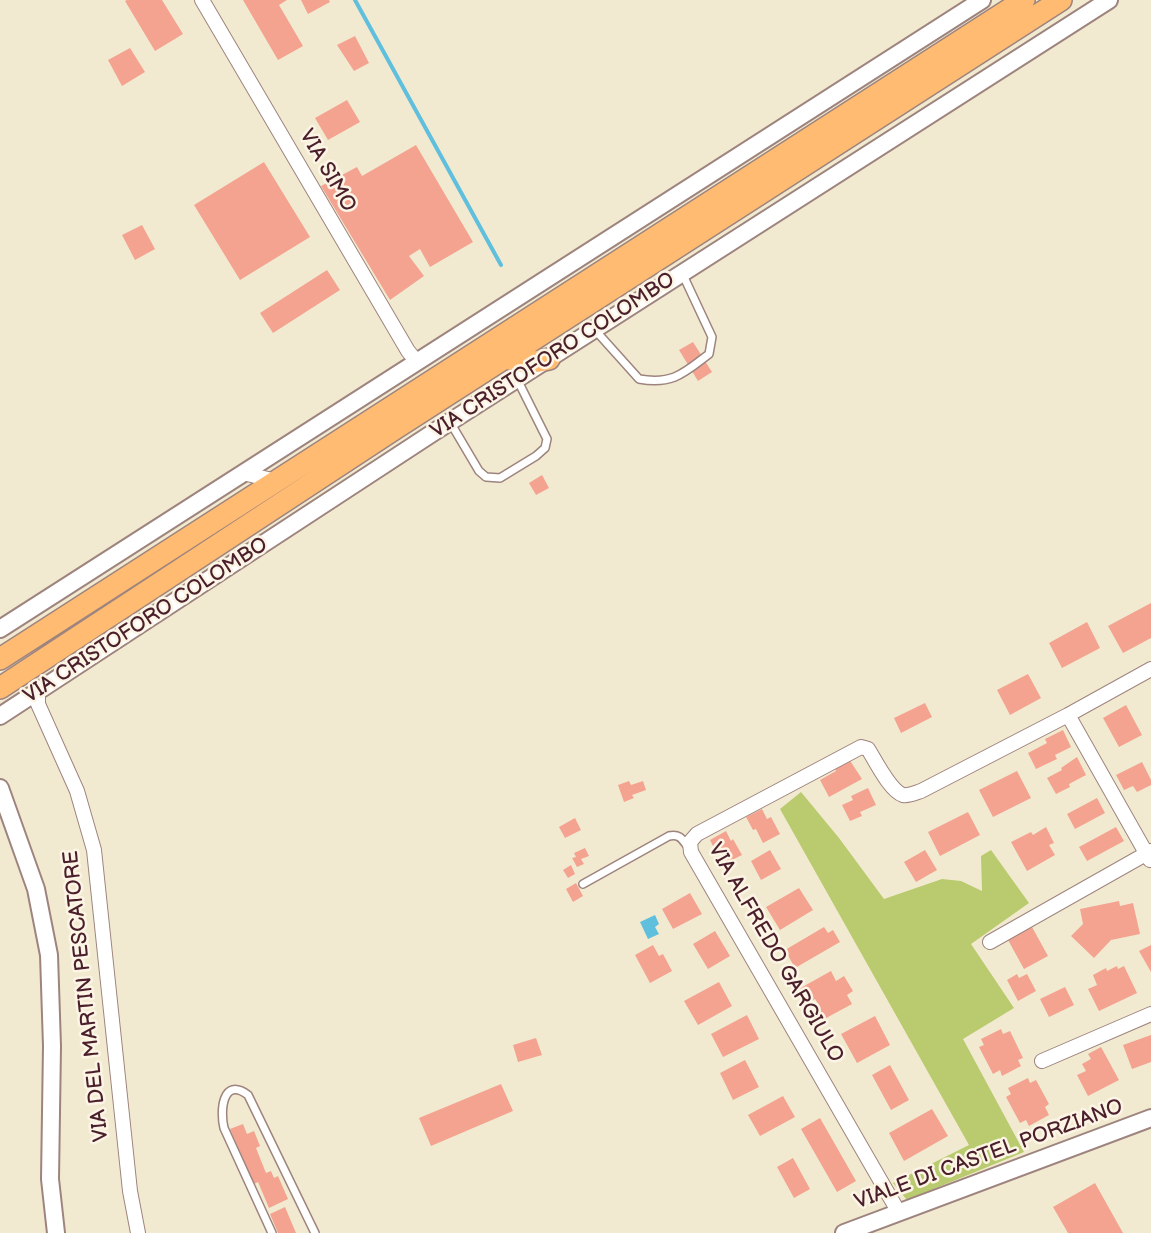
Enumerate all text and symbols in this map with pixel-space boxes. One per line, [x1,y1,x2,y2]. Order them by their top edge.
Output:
street label: VIA SIMO [293,125,361,217]
street label: VIA CRISTOFORO COLOMBO [426,268,680,444]
street label: VIA CRISTOFORO COLOMBO [19,533,273,709]
street label: VIA ALFREDO GARGIULO [702,839,848,1067]
street label: VIA DEL MARTIN PESCATORE [59,849,115,1143]
street label: VIALE DI CASTEL PORZIANO [851,1095,1127,1215]

